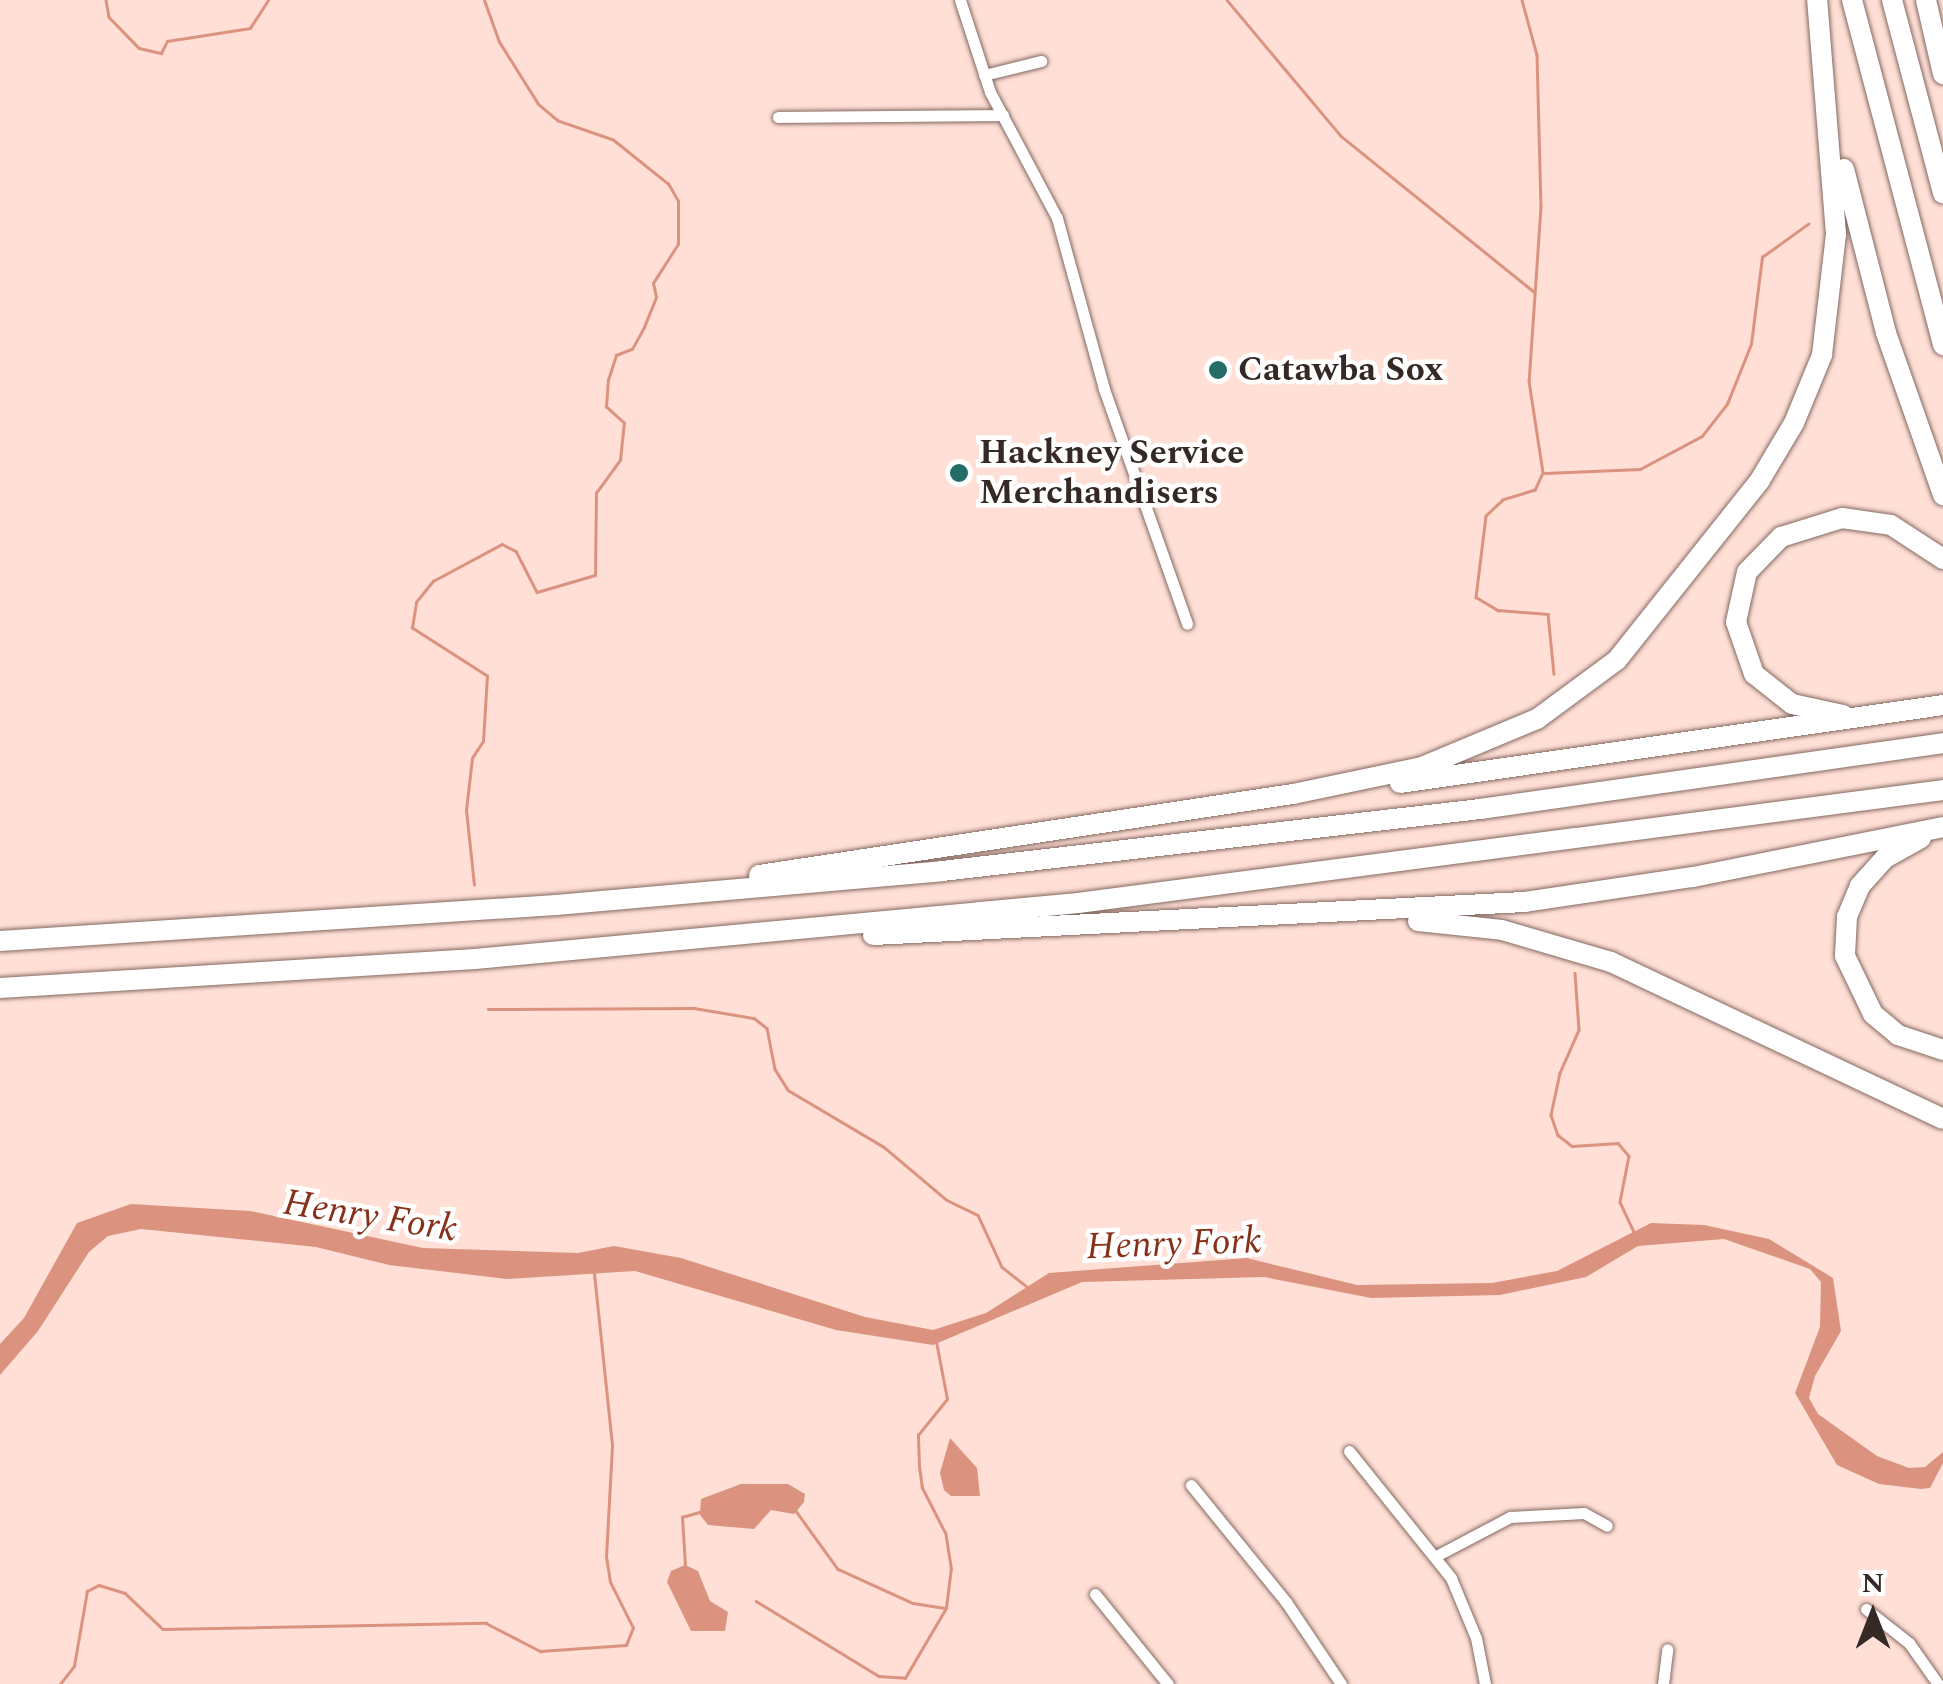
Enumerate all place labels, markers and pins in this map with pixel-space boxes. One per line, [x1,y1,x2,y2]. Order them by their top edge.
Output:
place label: Catawba Sox [1238,349,1443,391]
marker: Catawba Sox [1207,359,1229,381]
place label: Hackney Service Merchandisers [979,432,1244,514]
marker: Hackney Service Merchandisers [948,462,970,484]

